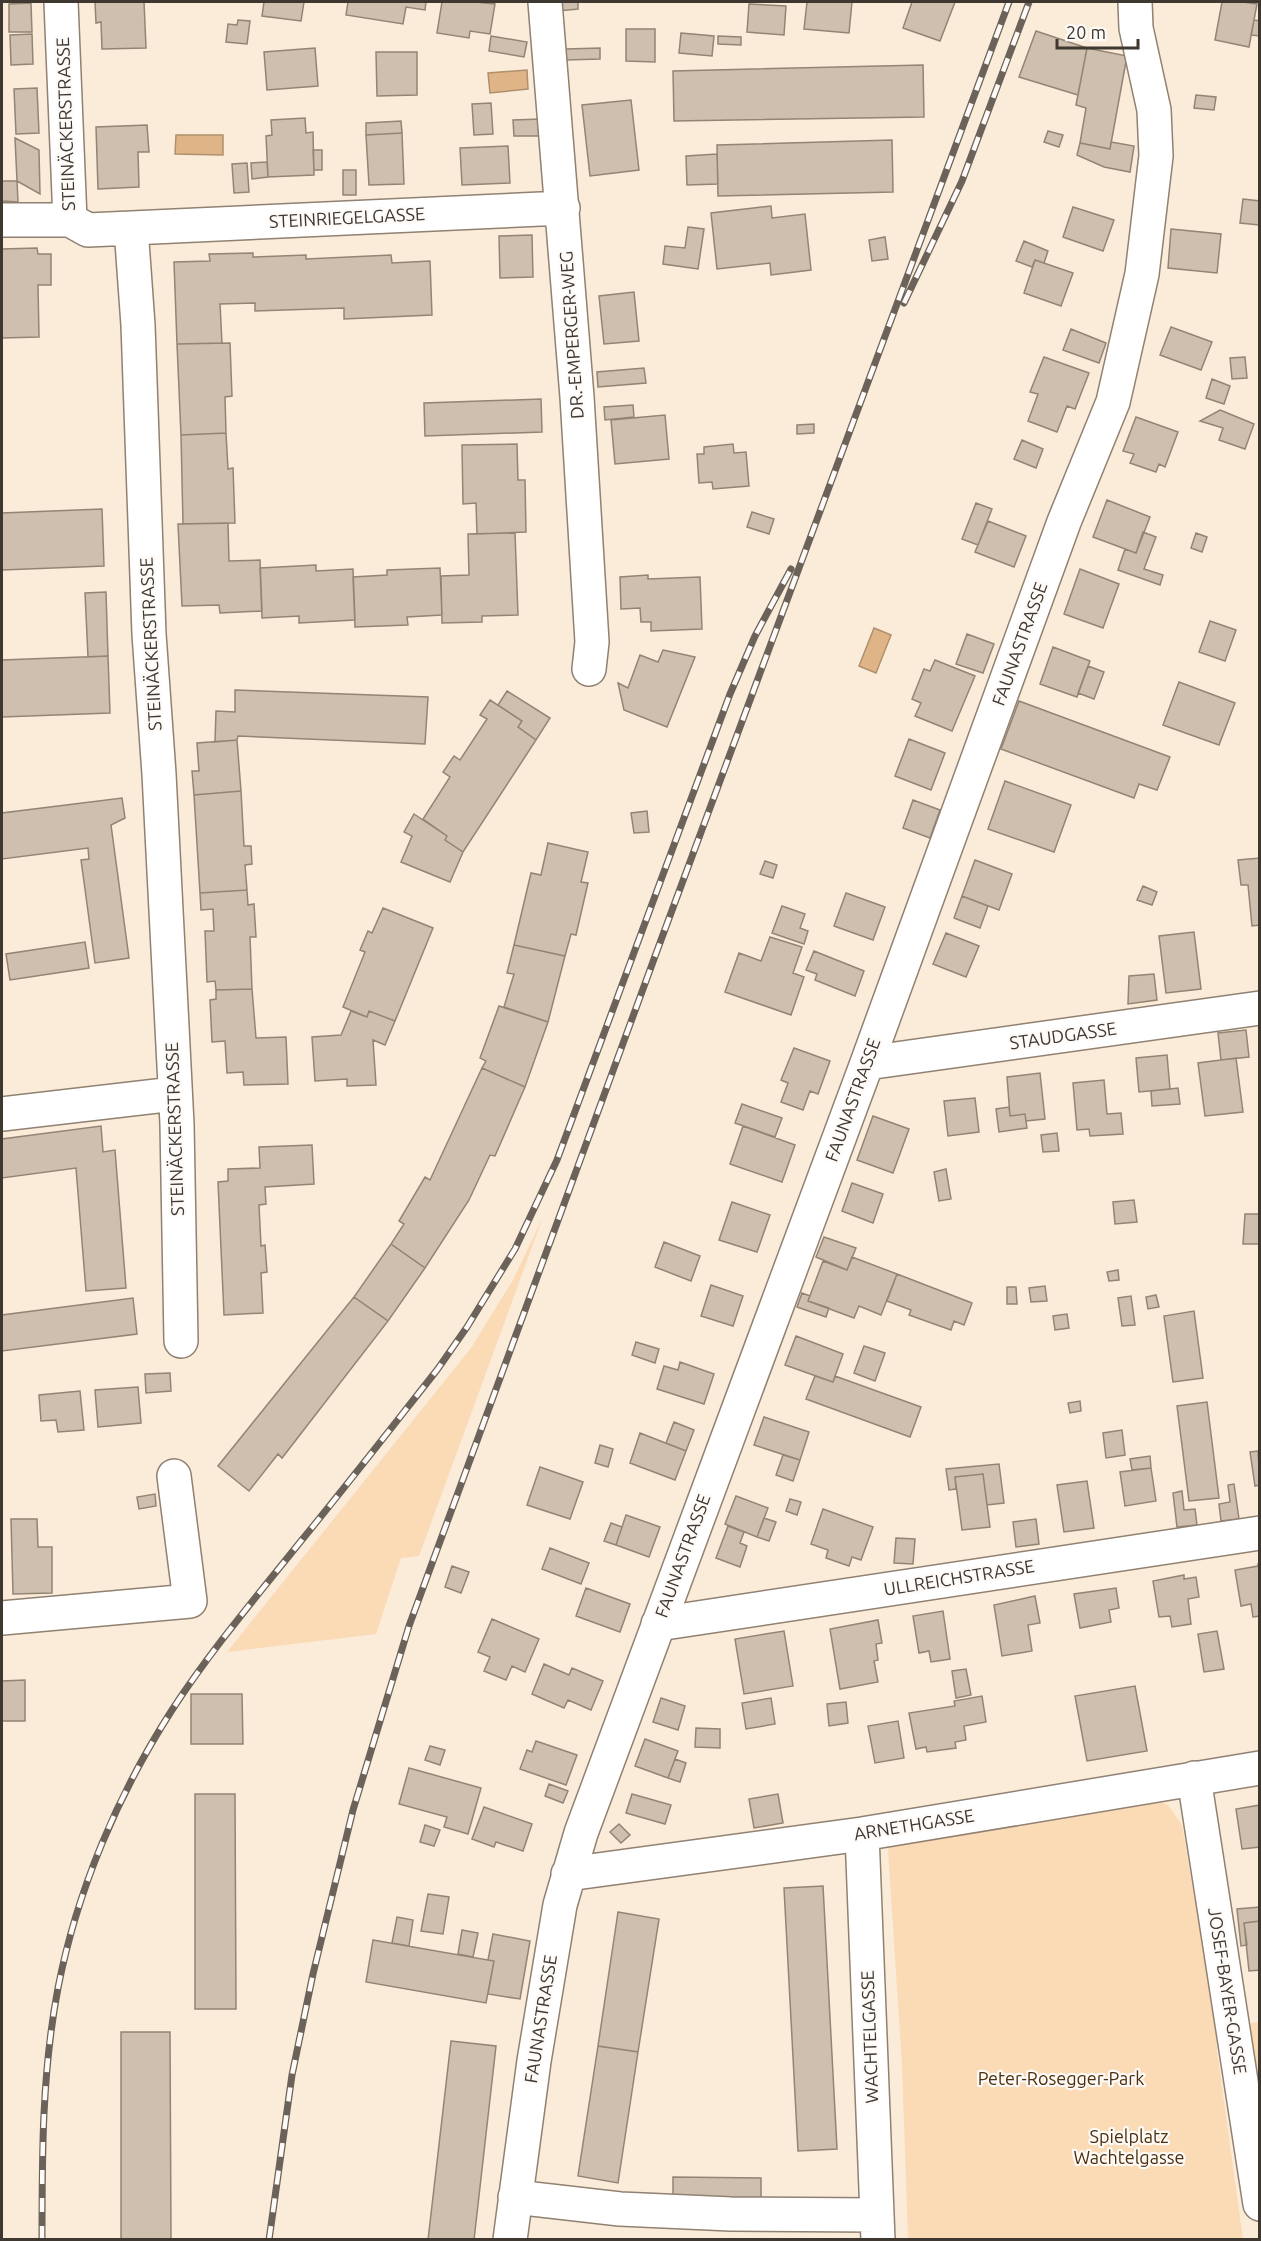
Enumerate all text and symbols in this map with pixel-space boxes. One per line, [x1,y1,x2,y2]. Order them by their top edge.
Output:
scale bar [1057,12,1138,50]
text: 20 m [1066,22,1106,42]
street label: STEINÄCKERSTRASSE [52,37,78,211]
street label: STEINRIEGELGASSE [268,203,425,231]
street label: DR.-EMPERGER-WEG [555,250,587,420]
street label: STEINÄCKERSTRASSE [135,557,165,731]
street label: FAUNASTRASSE [987,579,1051,708]
street label: STAUDGASSE [1008,1018,1118,1052]
street label: FAUNASTRASSE [820,1035,884,1164]
street label: STEINÄCKERSTRASSE [161,1042,187,1216]
street label: FAUNASTRASSE [650,1491,714,1620]
street label: ULLREICHSTRASSE [882,1555,1036,1599]
street label: ARNETHGASSE [852,1805,975,1843]
street label: JOSEF-BAYER-GASSE [1205,1906,1251,2076]
street label: FAUNASTRASSE [520,1953,560,2084]
street label: WACHTELGASSE [857,1970,881,2104]
park label: Peter-Rosegger-Park [978,2068,1144,2088]
park label: Spielplatz Wachtelgasse [1073,2126,1185,2167]

